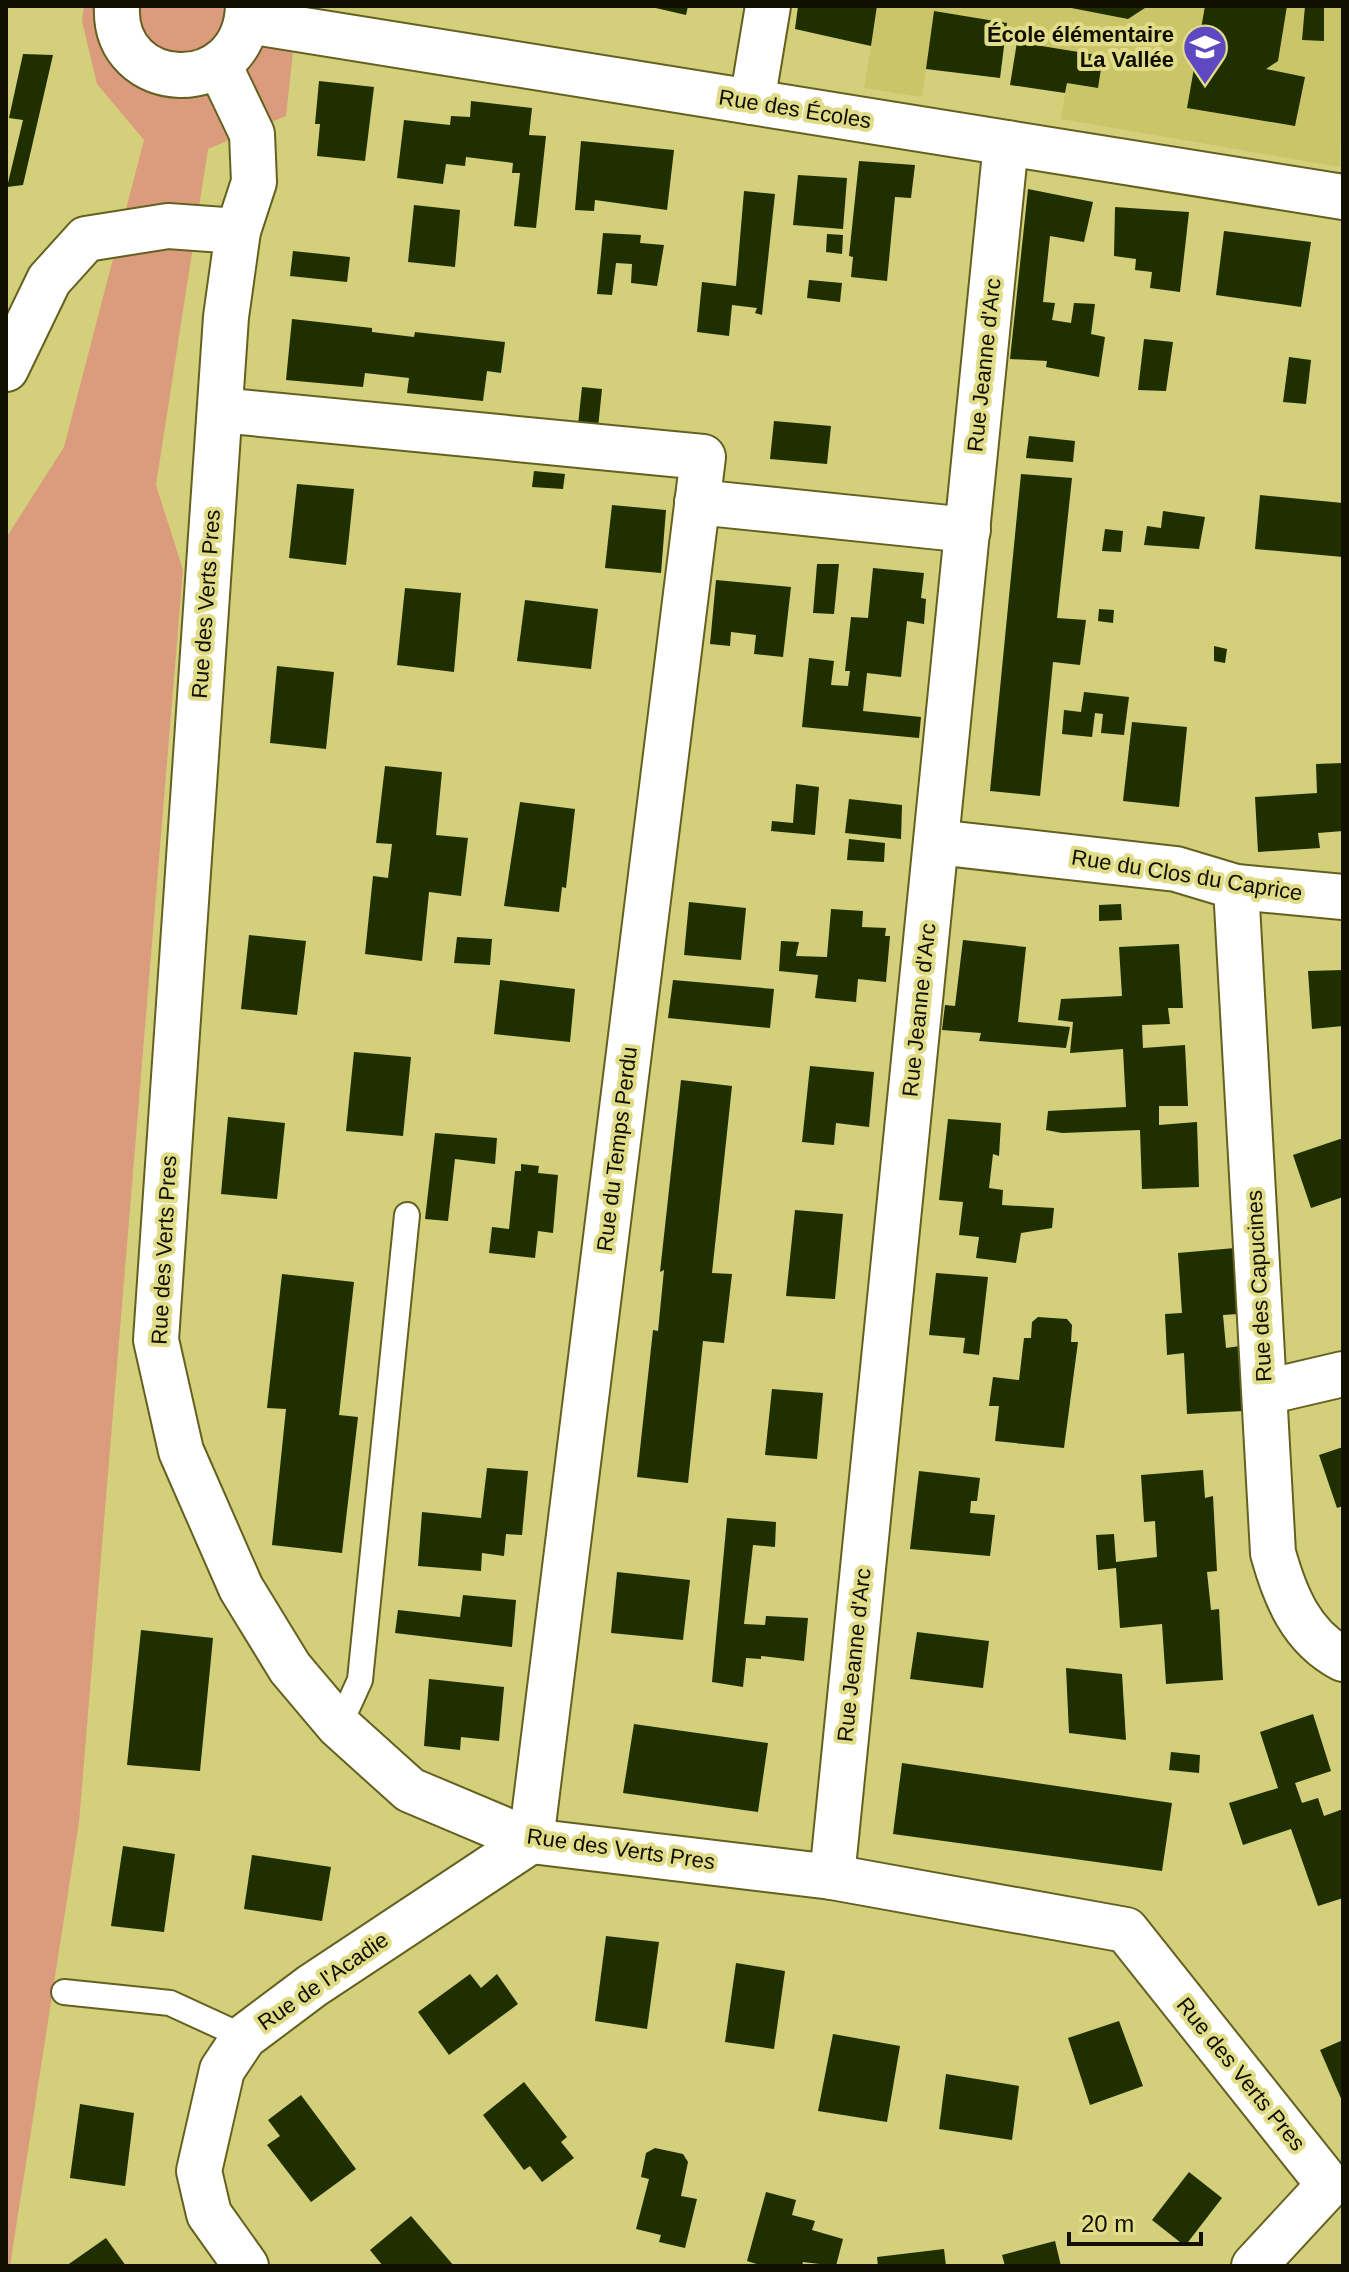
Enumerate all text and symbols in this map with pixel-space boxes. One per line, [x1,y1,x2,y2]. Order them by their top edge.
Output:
place label: École élémentaire La Vallée [987,22,1174,72]
school or university icon: École élémentaire La Vallée [1181,23,1229,86]
street label: Rue des Écoles [717,85,873,133]
street label: Rue Jeanne d'Arc [962,277,1006,453]
street label: Rue des Verts Pres [187,509,225,699]
street label: Rue du Clos du Caprice [1070,844,1304,906]
street label: Rue Jeanne d'Arc [897,922,941,1098]
street label: Rue du Temps Perdu [592,1045,642,1253]
street label: Rue des Verts Pres [147,1155,181,1345]
street label: Rue des Capucines [1241,1189,1277,1383]
street label: Rue Jeanne d'Arc [832,1567,876,1743]
street label: Rue des Verts Pres [525,1823,717,1875]
street label: Rue de l'Acadie [253,1927,393,2035]
street label: Rue des Verts Pres [1172,1992,1310,2156]
scale bar [1069,2196,1201,2246]
text: 20 m [1081,2210,1134,2237]

